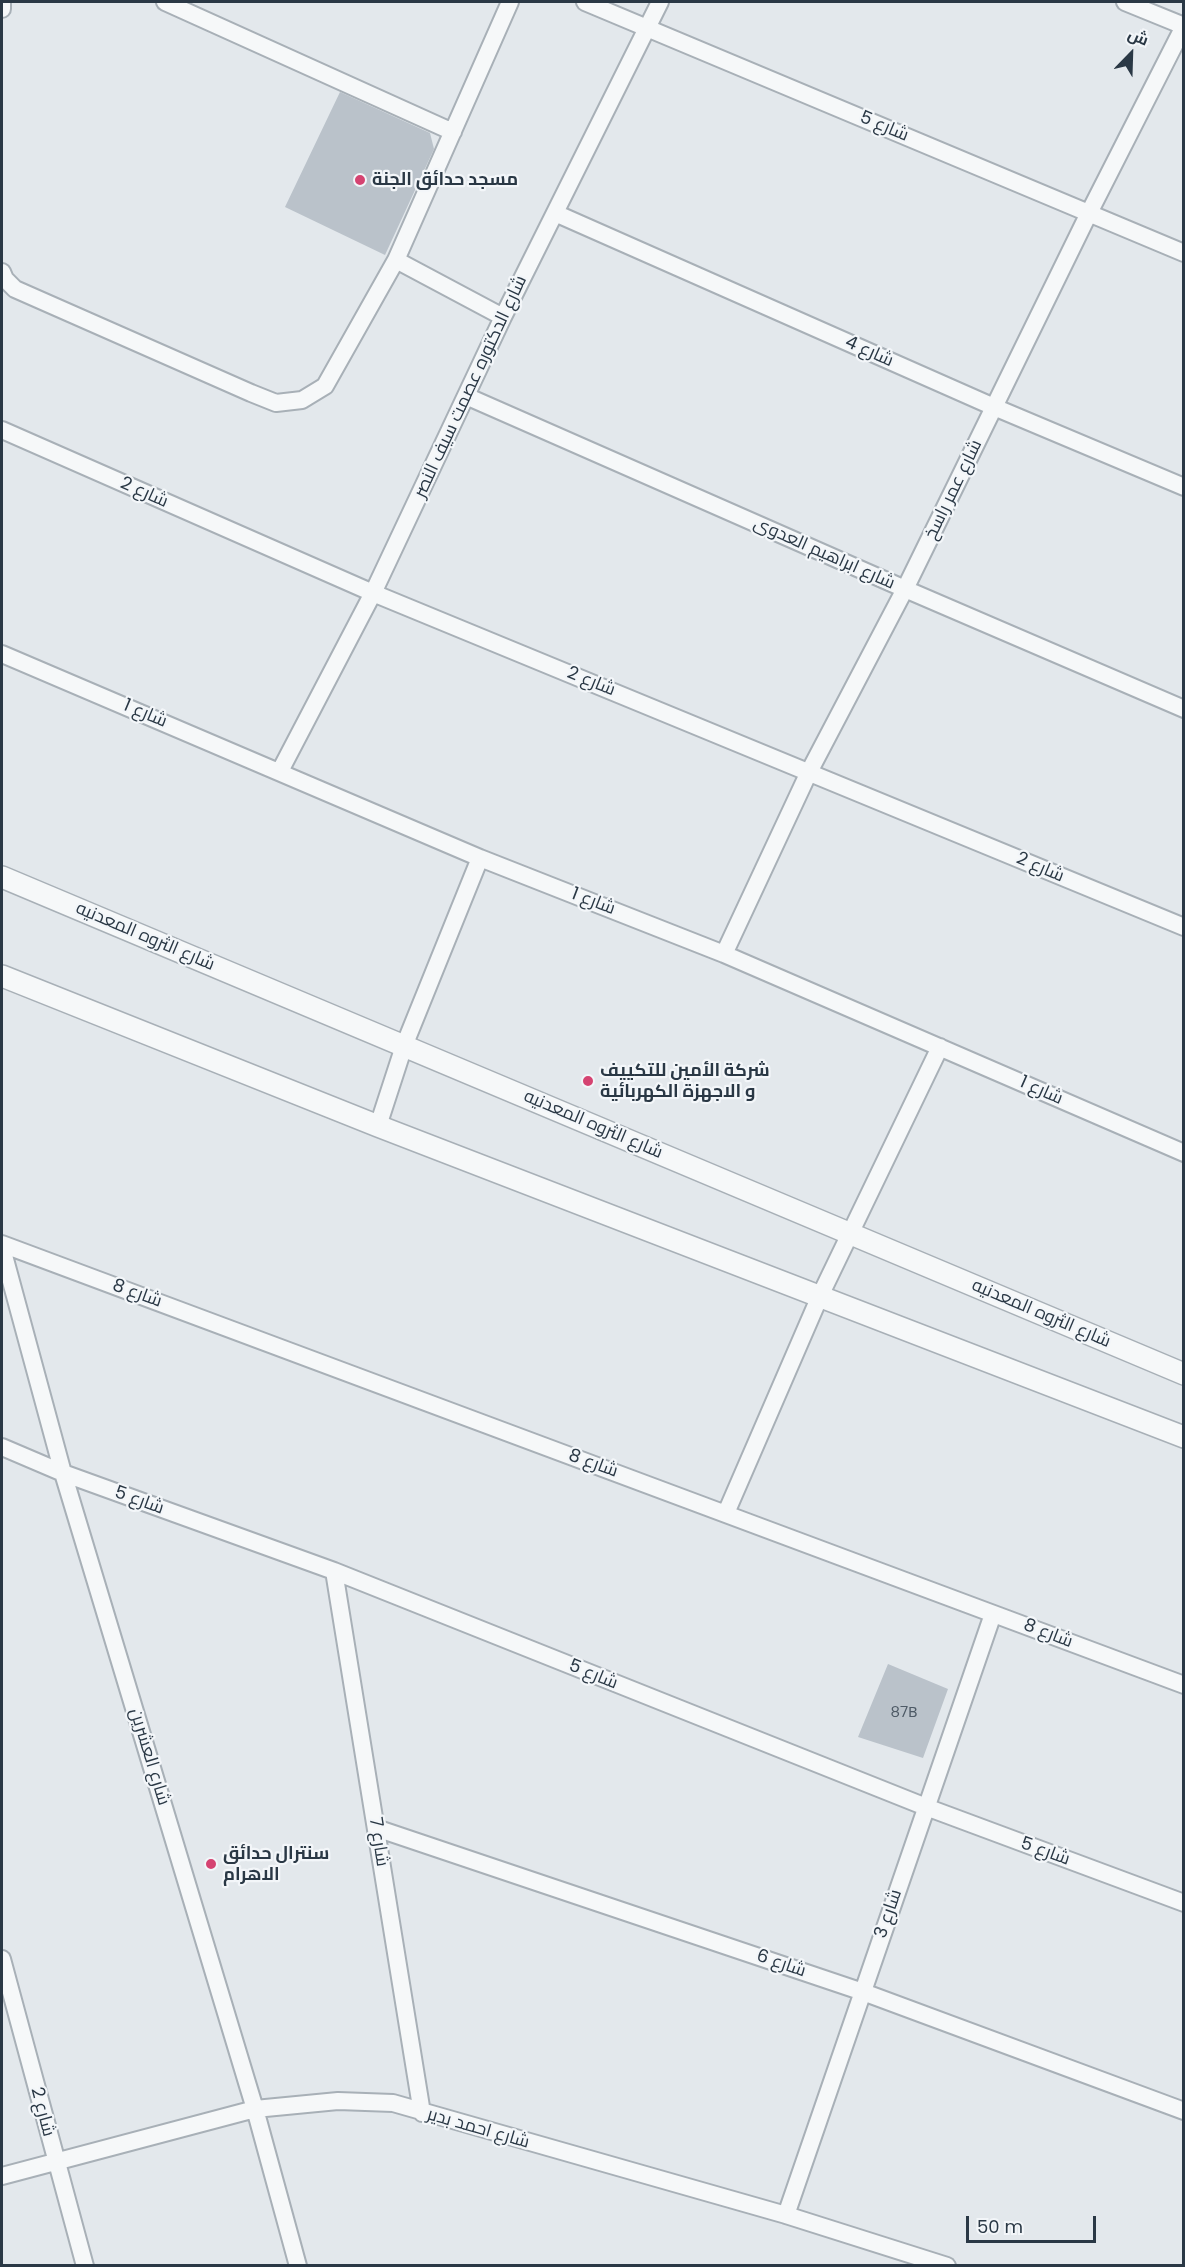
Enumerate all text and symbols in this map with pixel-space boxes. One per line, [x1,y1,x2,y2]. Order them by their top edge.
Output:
text: ش [1124,22,1152,52]
north arrow [1101,24,1161,84]
street label: شارع 5 [856,107,912,147]
place label: مسجد حدائق الجنة [372,169,518,191]
marker: مسجد حدائق الجنة [353,173,367,187]
street label: شارع الدكتوره عصمت سيف النصر [410,272,532,502]
street label: شارع 4 [841,332,897,372]
street label: شارع عمر راسخ [921,437,987,543]
street label: شارع 2 [117,473,171,513]
street label: شارع ابراهيم العدوى [750,513,898,595]
street label: شارع 2 [564,663,618,701]
street label: شارع 1 [120,695,170,733]
street label: شارع 2 [1013,848,1067,888]
street label: شارع 1 [568,884,618,920]
street label: شارع الثروه المعدنيه [72,898,218,976]
place label: شركة الأمين للتكييف و الاجهزة الكهربائية [600,1060,770,1102]
street label: شارع 1 [1016,1072,1066,1110]
marker: شركة الأمين للتكييف و الاجهزة الكهربائية [581,1074,595,1088]
street label: شارع الثروه المعدنيه [520,1086,666,1164]
street label: شارع 8 [109,1275,165,1313]
street label: شارع الثروه المعدنيه [968,1275,1114,1353]
street label: شارع 8 [565,1445,621,1483]
street label: شارع 5 [111,1482,167,1520]
street label: شارع 8 [1020,1615,1076,1653]
street label: شارع 5 [565,1655,621,1695]
house number: 87B [891,1704,917,1722]
street label: شارع العشرين [124,1706,174,1808]
street label: شارع 7 [363,1816,393,1868]
street label: شارع 5 [1017,1833,1073,1871]
place label: سنترال حدائق الاهرام [223,1843,329,1886]
marker: سنترال حدائق الاهرام [204,1857,218,1871]
street label: شارع 3 [871,1887,907,1941]
street label: شارع 6 [753,1945,809,1983]
street label: شارع 2 [25,2085,59,2139]
street label: شارع احمد بدير [424,2104,532,2154]
scale bar [969,2204,1100,2242]
text: 50 m [977,2214,1023,2239]

